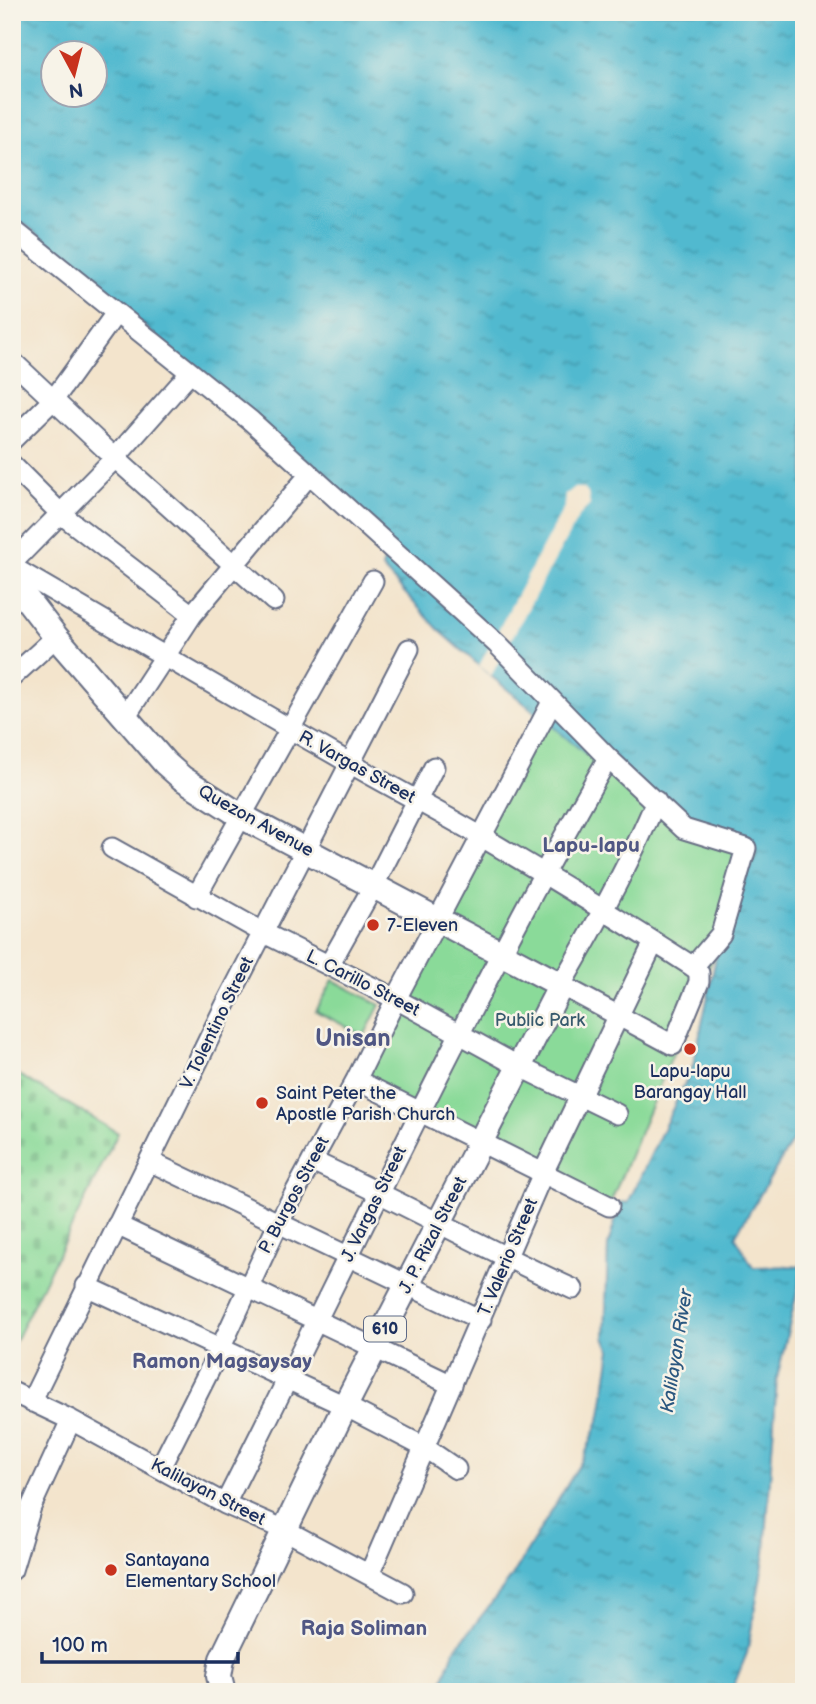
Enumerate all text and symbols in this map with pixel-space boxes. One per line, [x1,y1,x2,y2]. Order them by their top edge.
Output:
north arrow [38,38,108,108]
text: N [67,77,84,102]
street label: R. Vargas Street [295,726,419,808]
street label: Quezon Avenue [195,781,318,862]
district label: Lapu-lapu [542,833,640,858]
place label: 7-Eleven [387,915,458,936]
marker: 7-Eleven [365,917,381,933]
street label: L. Carillo Street [303,945,424,1021]
street label: V. Tolentino Street [176,953,258,1093]
park label: Public Park [495,1010,585,1031]
district label: Unisan [315,1024,391,1053]
marker: Lapu-lapu Barangay Hall [682,1041,698,1057]
place label: Lapu-lapu Barangay Hall [634,1061,746,1103]
place label: Saint Peter the Apostle Parish Church [276,1083,455,1125]
marker: Saint Peter the Apostle Parish Church [254,1095,270,1111]
street label: P. Burgos Street [254,1132,334,1257]
street label: J. Vargas Street [337,1142,411,1265]
street label: J. P. Rizal Street [394,1173,472,1297]
street label: T. Valerio Street [474,1194,542,1319]
water label: Kalilayan River [656,1286,698,1414]
road number: 610 [364,1316,406,1342]
district label: Ramon Magsaysay [132,1349,312,1374]
street label: Kalilayan Street [147,1454,269,1530]
place label: Santayana Elementary School [125,1550,276,1592]
marker: Santayana Elementary School [103,1562,119,1578]
district label: Raja Soliman [301,1616,427,1641]
scale bar [42,1620,238,1664]
text: 100 m [52,1633,108,1658]

